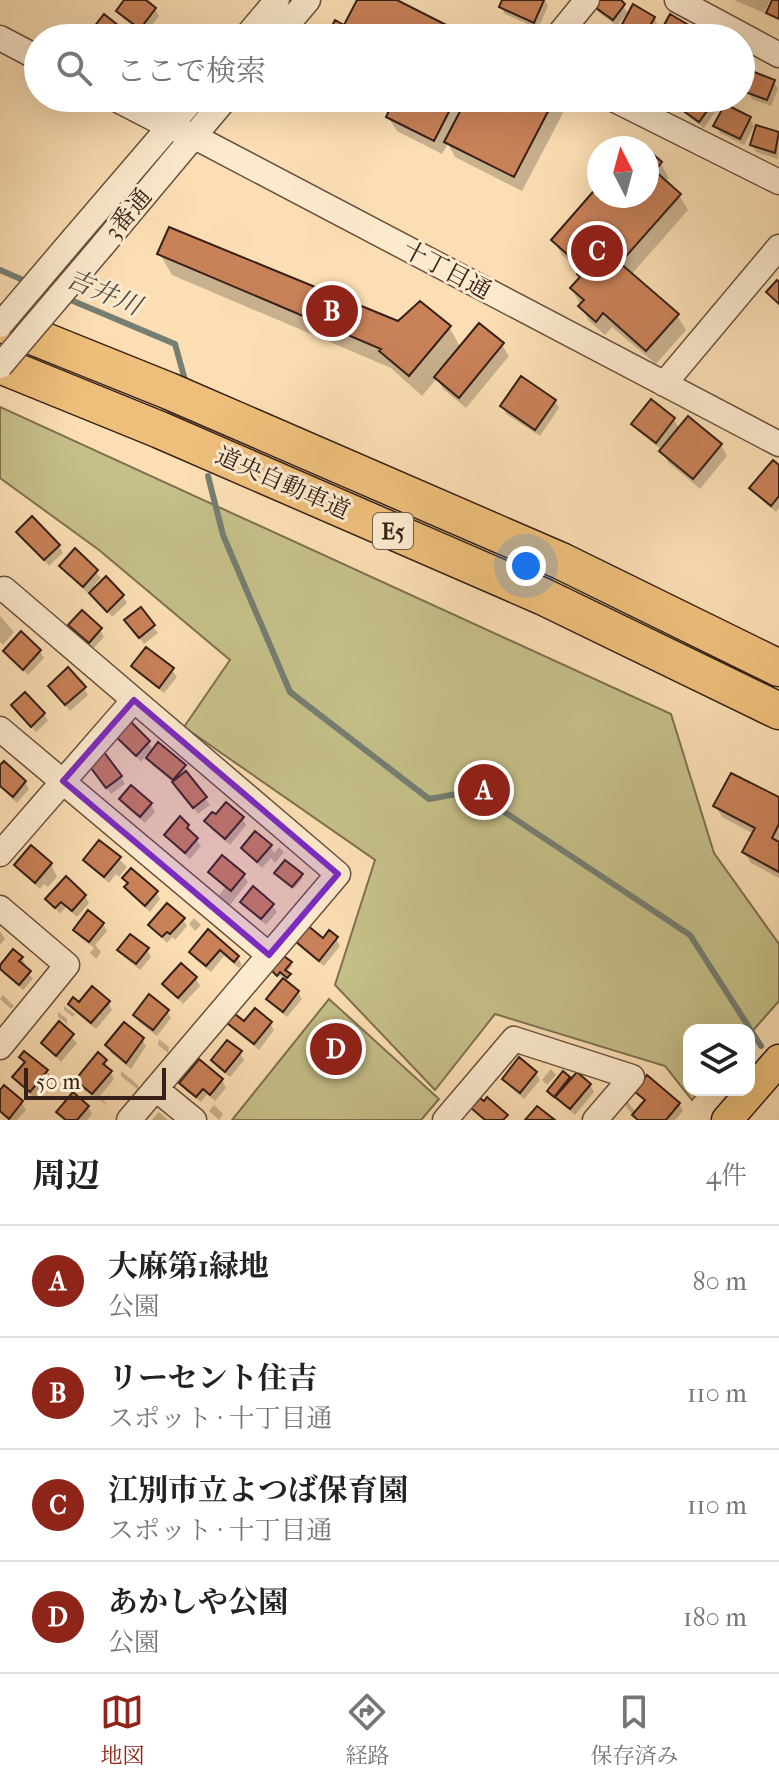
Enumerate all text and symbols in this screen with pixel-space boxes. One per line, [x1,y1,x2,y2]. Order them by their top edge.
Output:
search box [24,24,755,112]
icon: search [52,46,96,90]
text: ここで検索 [116,54,266,89]
north arrow [587,136,659,208]
street label: 3番通 [99,183,157,245]
pin: C [571,221,623,281]
street label: 十丁目通 [398,235,496,305]
water label: 吉井川 [62,263,149,323]
pin: B [306,281,358,341]
street label: 道央自動車道 [212,441,354,525]
road number: E5 [373,513,413,549]
your location [506,546,546,586]
pin: A [458,760,510,820]
pin: D [310,1019,362,1079]
map controls [683,1024,755,1096]
button: layers [683,1024,755,1096]
scale bar [24,1064,166,1100]
text: 50 m [36,1069,81,1095]
text: 周辺 [32,1156,100,1196]
text: 4件 [706,1160,747,1191]
text: 大麻第1緑地 [108,1249,269,1284]
text: A [50,1266,66,1297]
text: 80 m [692,1266,747,1297]
text: 公園 [108,1291,160,1322]
text: リーセント住吉 [108,1361,317,1396]
text: B [50,1378,66,1409]
text: 110 m [687,1378,747,1409]
text: スポット · 十丁目通 [108,1403,332,1434]
text: 江別市立よつば保育園 [108,1473,408,1508]
text: C [49,1490,67,1521]
text: 110 m [687,1490,747,1521]
text: スポット · 十丁目通 [108,1515,332,1546]
text: あかしや公園 [108,1585,288,1620]
text: D [48,1602,68,1633]
text: 180 m [683,1602,747,1633]
text: 公園 [108,1627,160,1658]
tab: 地図 [100,1690,145,1769]
tab: 経路 [345,1690,390,1769]
tab: 保存済み [590,1690,679,1769]

